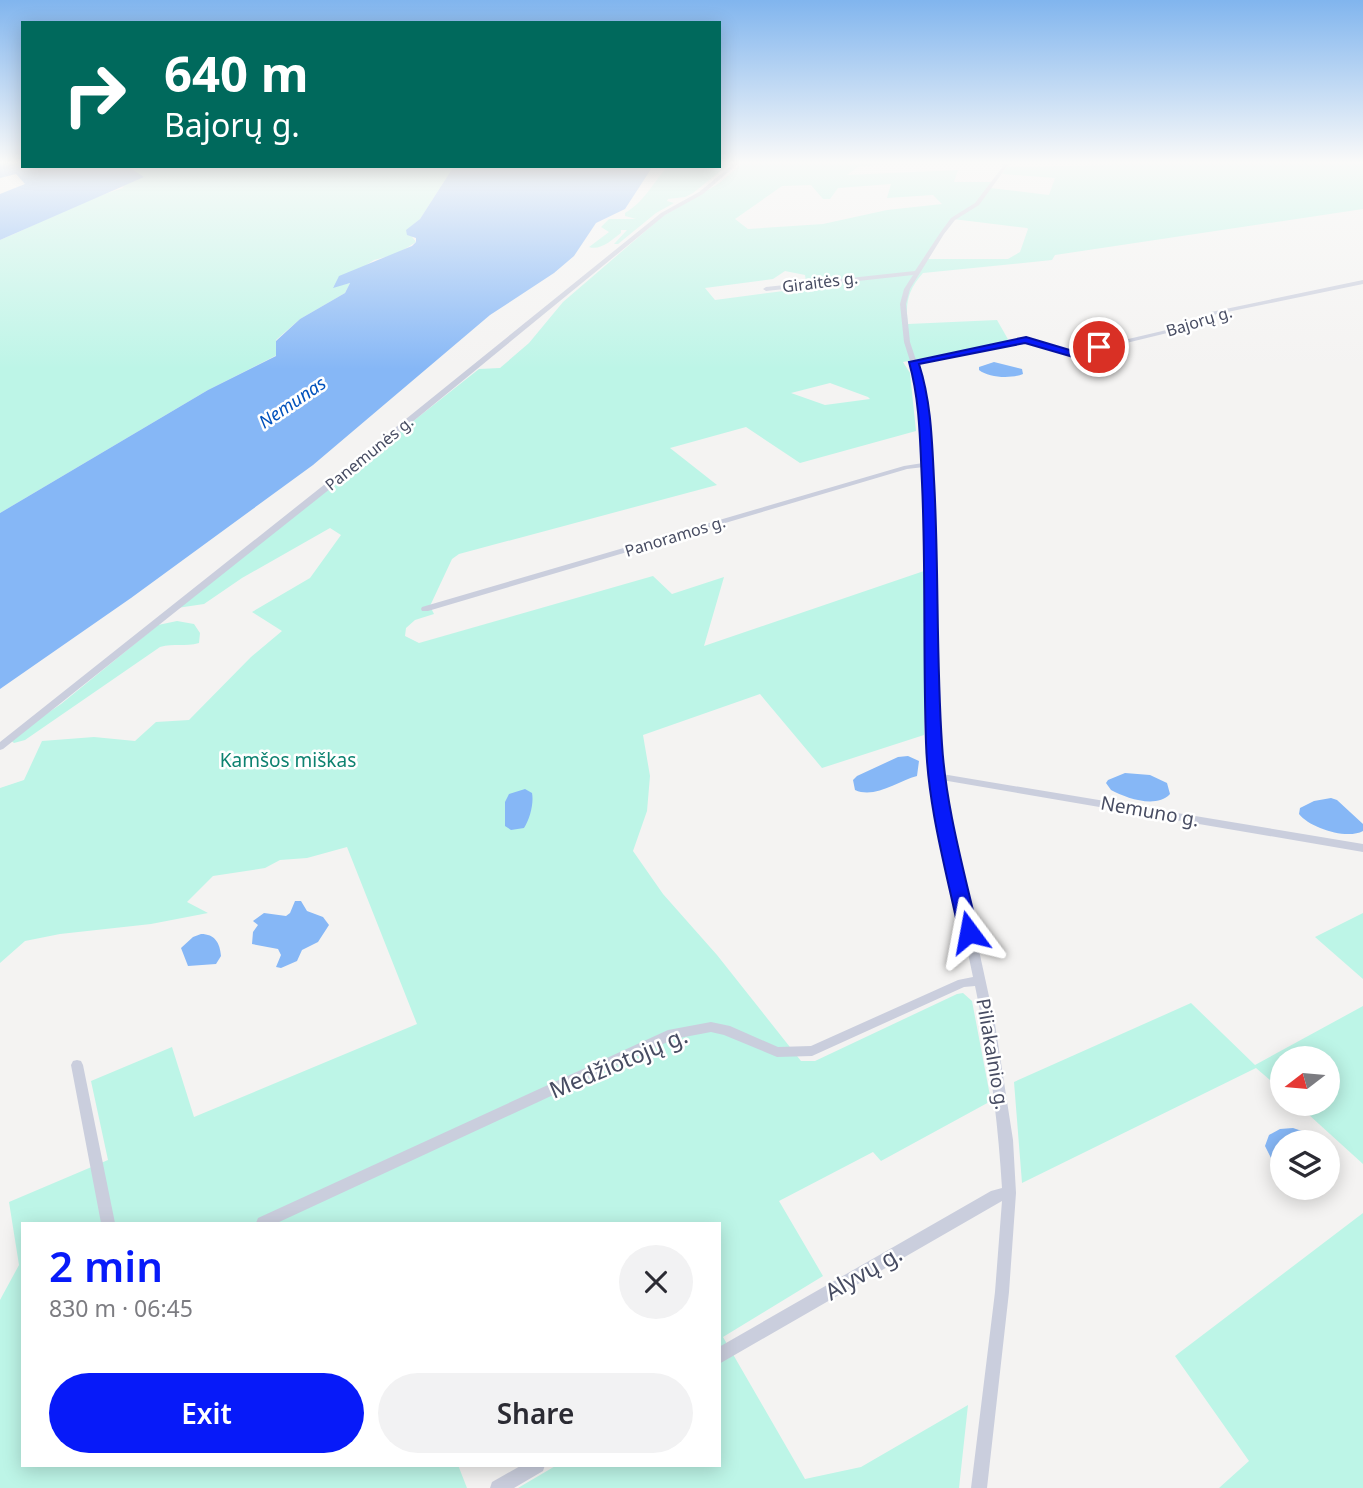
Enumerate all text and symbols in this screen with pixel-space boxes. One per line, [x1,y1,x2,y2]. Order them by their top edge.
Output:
text: 640 m [164,40,309,106]
icon: right [49,49,140,140]
text: Bajorų g. [164,103,300,146]
street label: Giraitės g. [781,266,859,298]
street label: Bajorų g. [1163,301,1235,341]
pin [1069,317,1129,377]
icon: arrive [1080,328,1118,366]
water label: Nemunas [254,371,331,433]
street label: Panemunės g. [320,411,418,495]
street label: Panoramos g. [622,510,728,562]
park label: Kamšos miškas [220,747,356,773]
street label: Nemuno g. [1099,790,1201,832]
position arrow [932,895,1006,969]
street label: Piliakalnio g. [970,996,1016,1112]
street label: Medžiotojų g. [544,1018,692,1106]
north arrow [1270,1046,1340,1116]
map controls [1270,1046,1340,1200]
button: layers [1270,1130,1340,1200]
text: 2 min [49,1237,163,1294]
street label: Alyvų g. [818,1237,908,1307]
button: close [619,1245,693,1319]
text: 830 m · 06:45 [49,1292,193,1324]
button: Exit [49,1373,364,1453]
button: Share [378,1373,693,1453]

